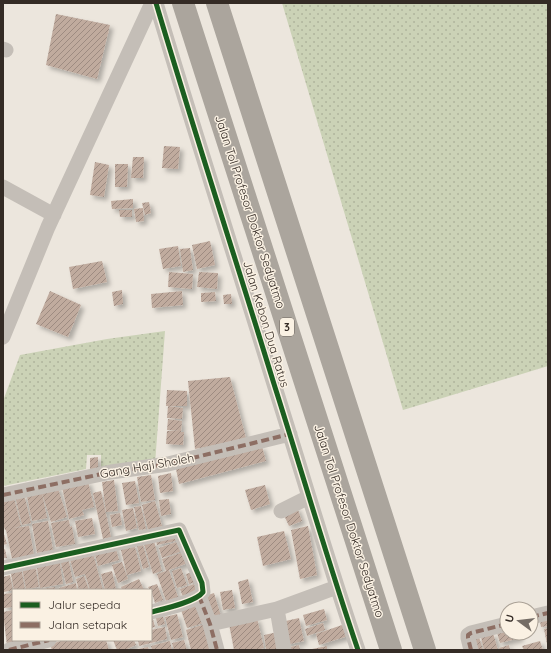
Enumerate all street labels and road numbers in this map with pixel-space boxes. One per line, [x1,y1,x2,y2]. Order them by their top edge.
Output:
street label: Jalan Tol Profesor Doktor Sedyatmo [212,113,289,310]
street label: Jalan Kebon Dua Ratus [240,259,293,389]
road number: 3 [280,318,294,336]
street label: Jalan Tol Profesor Doktor Sedyatmo [311,422,388,619]
street label: Gang Haji Sholeh [99,450,195,481]

